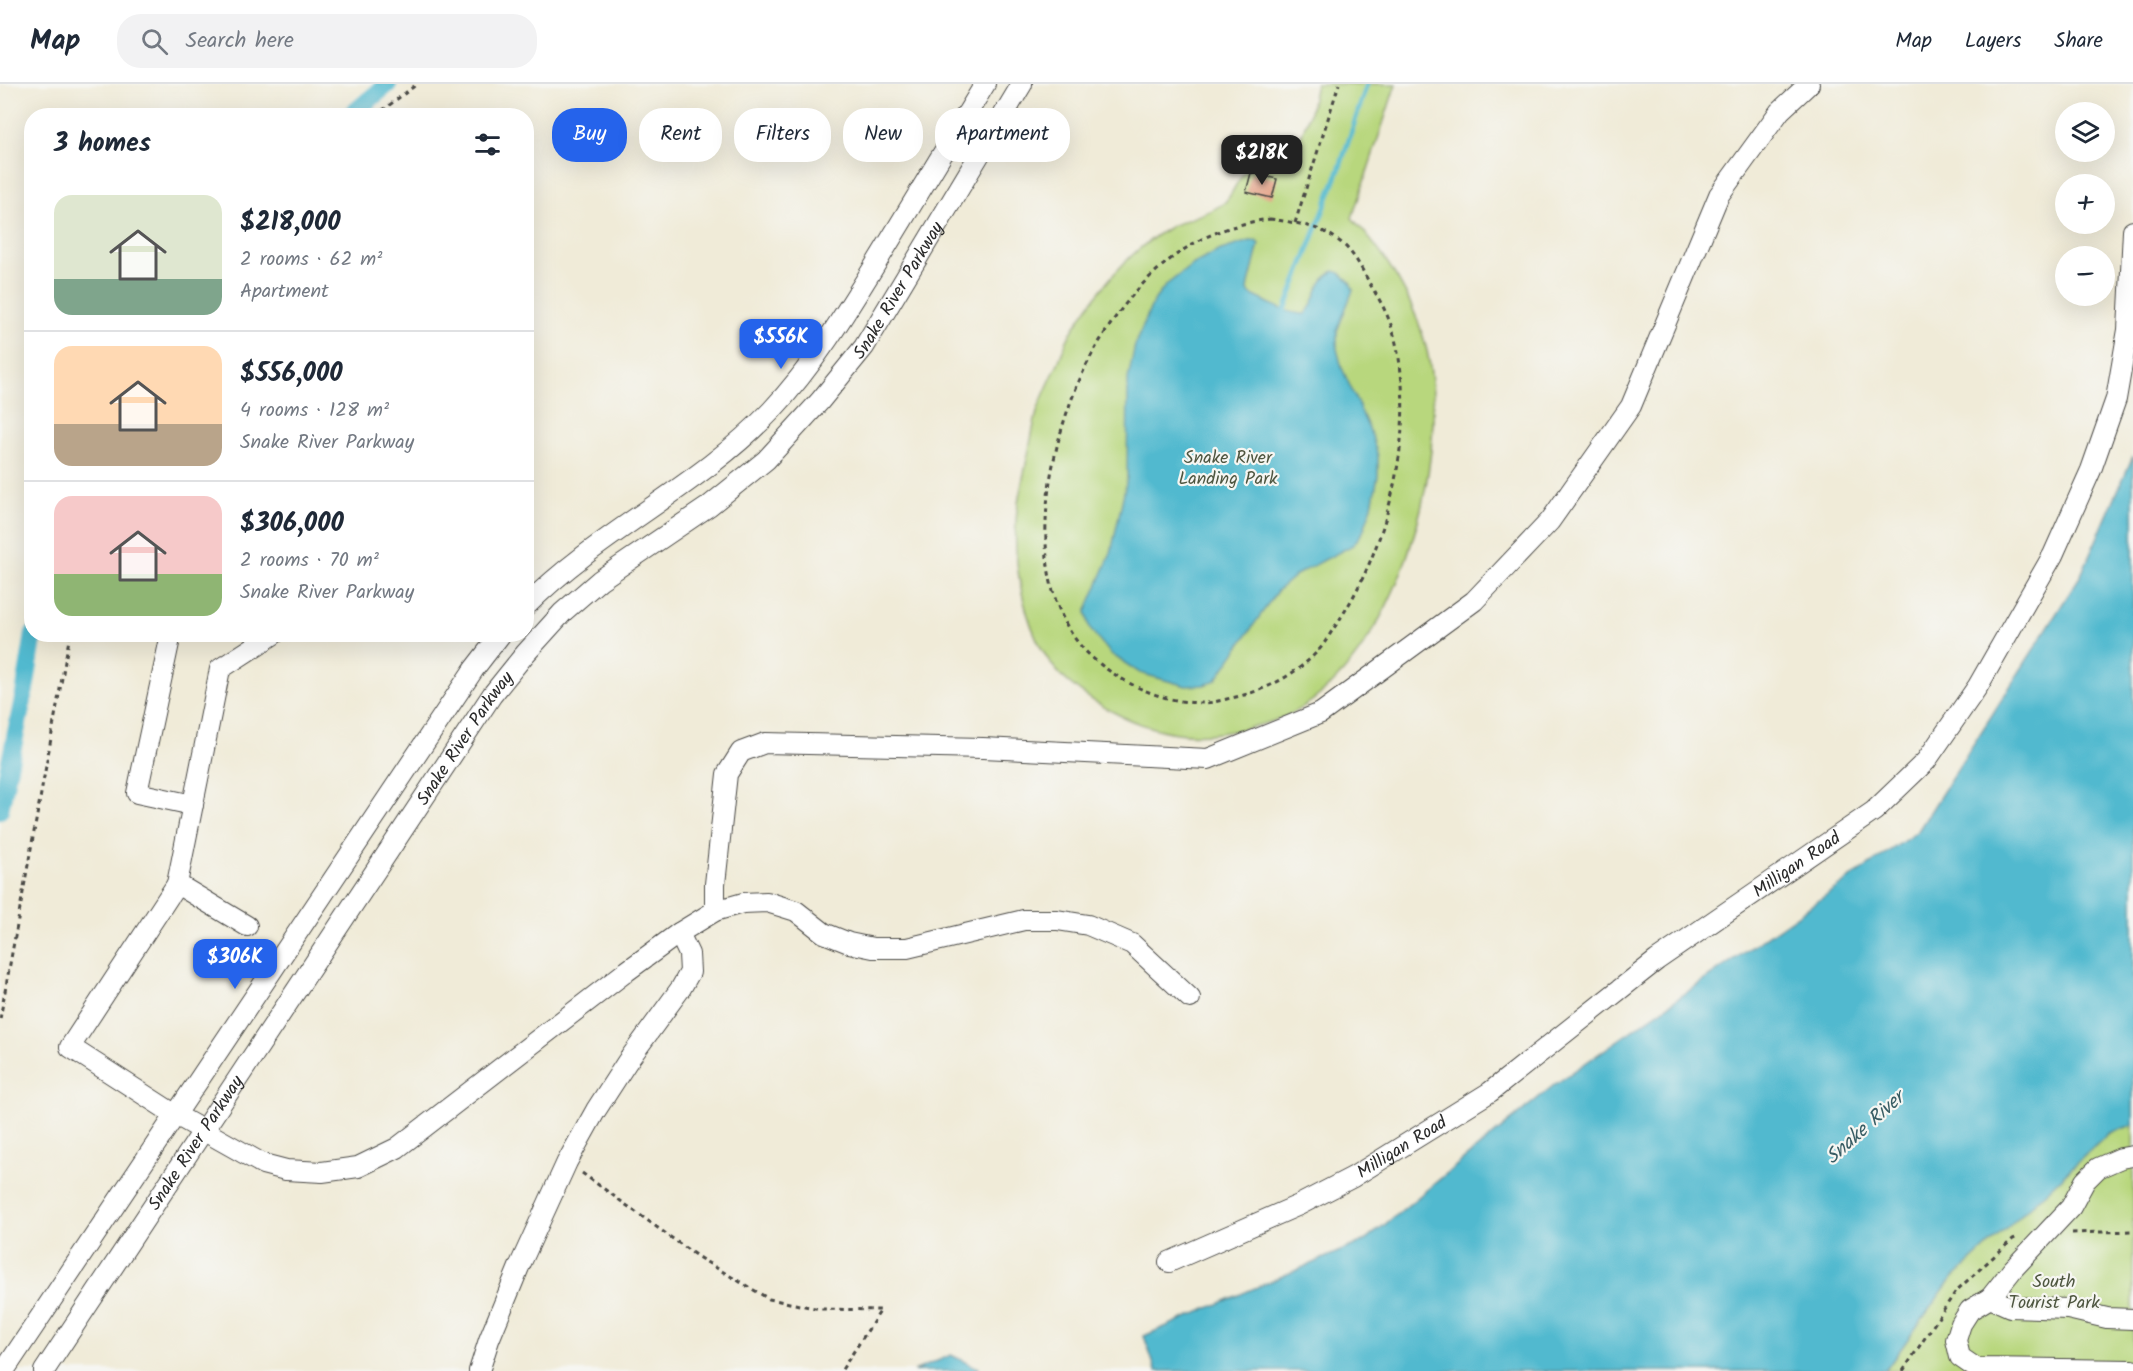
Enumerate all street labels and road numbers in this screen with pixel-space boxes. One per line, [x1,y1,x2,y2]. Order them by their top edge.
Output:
street label: Snake River Parkway [846,216,952,367]
street label: Snake River Parkway [410,665,522,812]
street label: Milligan Road [1747,824,1848,906]
street label: Snake River Parkway [141,1070,252,1217]
street label: Milligan Road [1352,1108,1454,1187]

